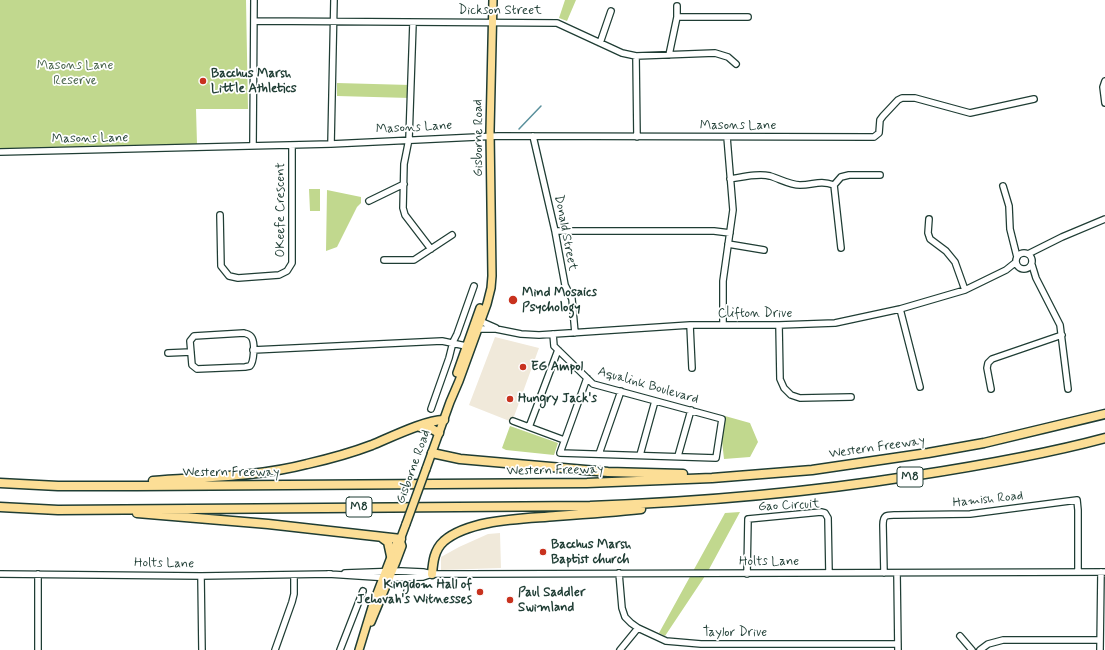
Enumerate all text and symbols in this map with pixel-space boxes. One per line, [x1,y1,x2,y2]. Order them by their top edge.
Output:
street label: Dickson Street [458,3,542,19]
park label: Masons Lane Reserve [37,58,113,89]
place label: Bacchus Marsh Little Athletics [211,66,296,97]
marker: Bacchus Marsh Little Athletics [198,76,208,86]
street label: Gisborne Road [471,99,487,177]
street label: Masons Lane [375,118,453,138]
street label: Masons Lane [700,118,776,134]
street label: Masons Lane [52,131,128,147]
street label: OKeefe Crescent [273,162,289,258]
street label: Donald Street [550,194,580,272]
place label: Mind Mosaics Psychology [522,285,597,316]
marker: Mind Mosaics Psychology [507,294,519,306]
street label: Clifton Drive [718,306,792,322]
place label: EG Ampol [531,359,583,375]
marker: EG Ampol [518,362,528,372]
street label: Aqualink Boulevard [596,364,700,408]
place label: Hungry Jack's [518,391,597,407]
marker: Hungry Jack's [505,394,515,404]
street label: Gisborne Road [393,428,435,506]
street label: Western Freeway [828,434,926,462]
street label: Western Freeway [506,462,604,480]
street label: Western Freeway [183,465,279,481]
road number: M8 [897,467,923,487]
street label: Hamish Road [952,489,1024,511]
road number: M8 [346,497,372,517]
street label: Gao Circuit [758,497,820,515]
place label: Bacchus Marsh Baptist church [551,537,631,568]
marker: Bacchus Marsh Baptist church [538,547,548,557]
street label: Holts Lane [739,554,799,570]
street label: Holts Lane [134,556,194,572]
place label: Kingdom Hall of Jehovah's Witnesses [357,577,472,608]
place label: Paul Saddler Swimland [518,585,585,616]
marker: Kingdom Hall of Jehovah's Witnesses [475,587,485,597]
marker: Paul Saddler Swimland [505,595,515,605]
street label: Taylor Drive [703,625,767,641]

